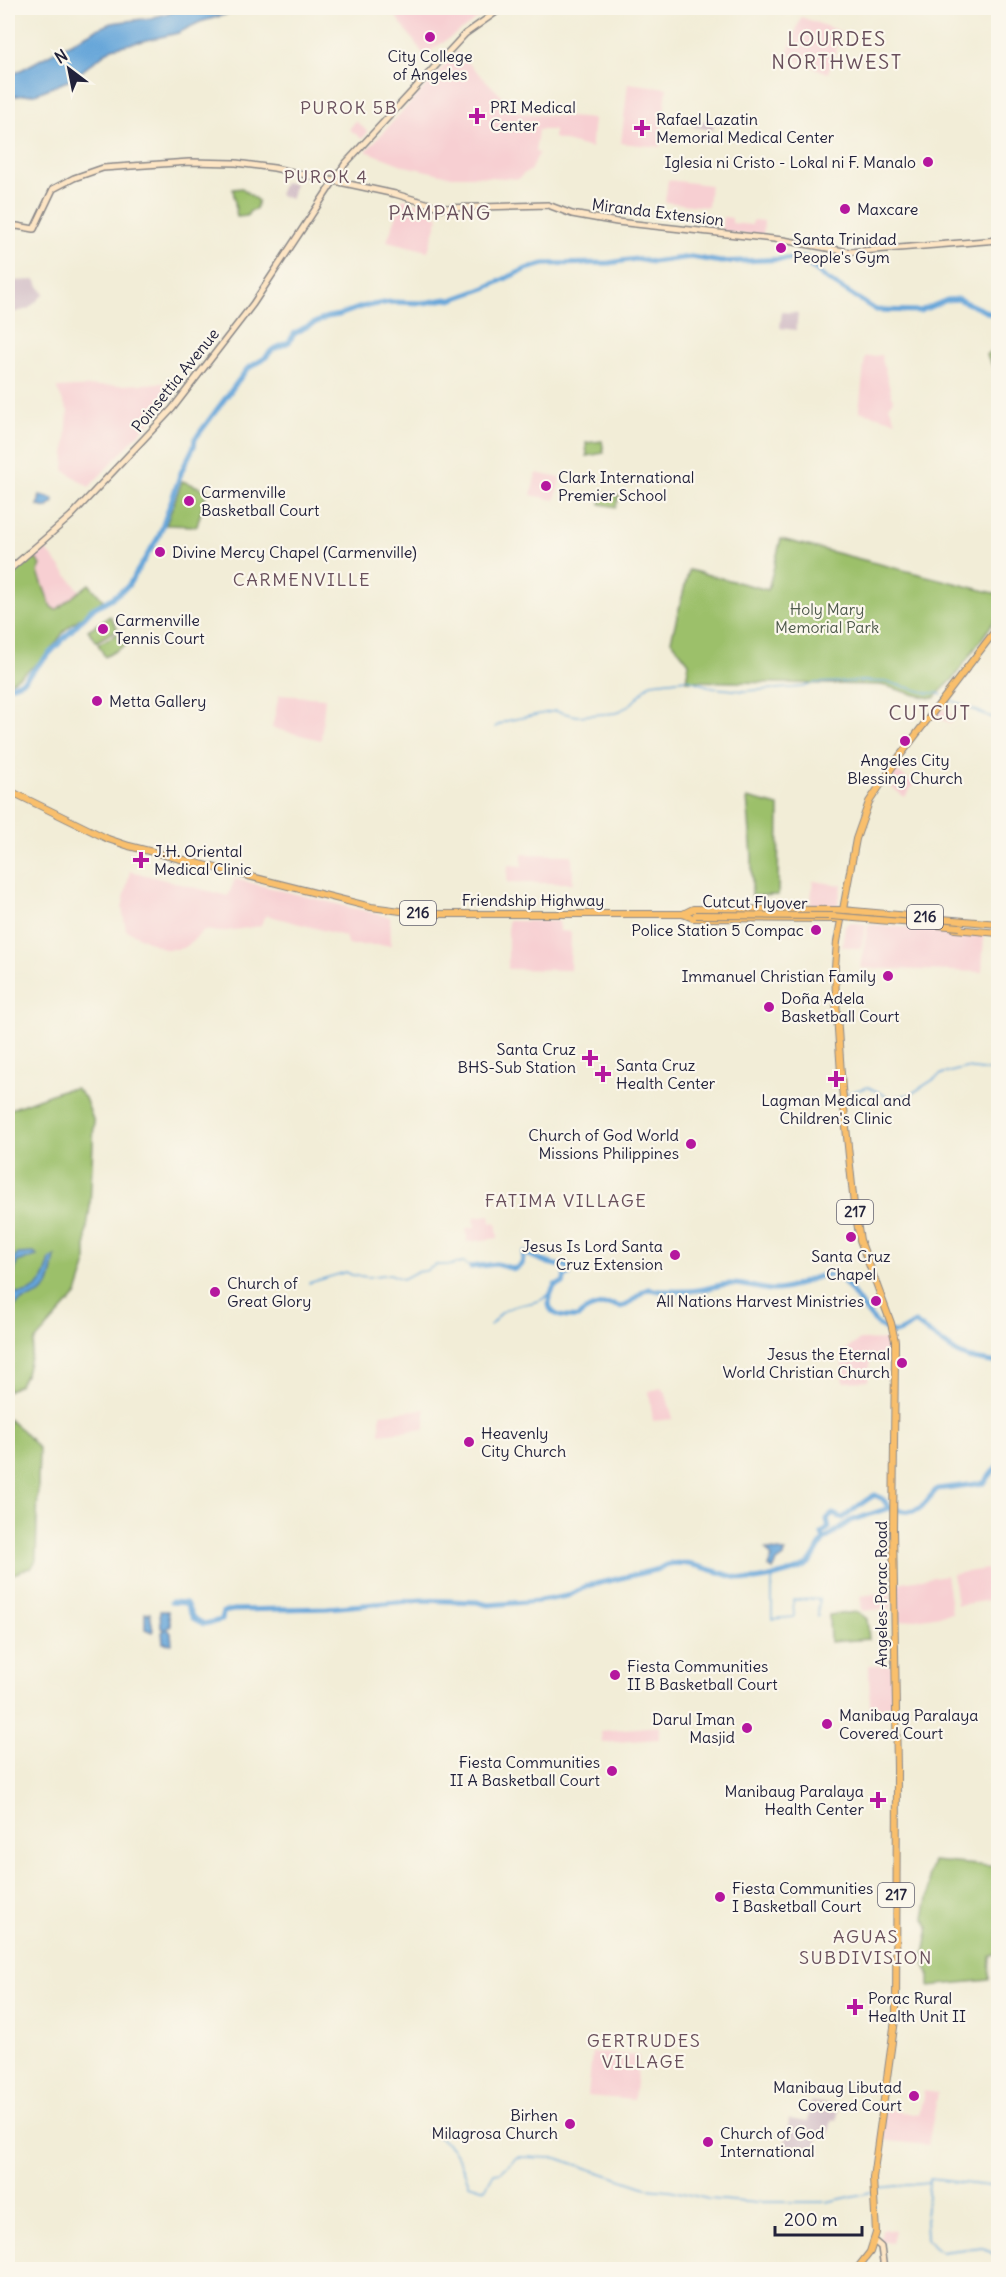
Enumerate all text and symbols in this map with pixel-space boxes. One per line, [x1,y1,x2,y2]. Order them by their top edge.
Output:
district label: LOURDES NORTHWEST [771,26,903,74]
marker: City College of Angeles [423,30,437,44]
north arrow [39,39,99,99]
text: N [51,45,71,68]
place label: City College of Angeles [387,46,473,84]
district label: PUROK 5B [300,96,398,119]
place label: PRI Medical Center [490,97,576,135]
marker: PRI Medical Center [468,107,486,125]
place label: Rafael Lazatin Memorial Medical Center [656,109,835,147]
marker: Rafael Lazatin Memorial Medical Center [633,119,651,137]
place label: Iglesia ni Cristo - Lokal ni F. Manalo [665,152,916,172]
marker: Iglesia ni Cristo - Lokal ni F. Manalo [921,155,935,169]
district label: PUROK 4 [284,165,368,188]
street label: Miranda Extension [591,194,725,230]
place label: Maxcare [857,199,918,219]
district label: PAMPANG [388,200,492,225]
marker: Maxcare [838,202,852,216]
place label: Santa Trinidad People's Gym [793,229,897,267]
marker: Santa Trinidad People's Gym [774,241,788,255]
street label: Poinsettia Avenue [127,324,223,436]
place label: Clark International Premier School [558,467,694,505]
marker: Clark International Premier School [539,479,553,493]
place label: Carmenville Basketball Court [201,482,320,520]
marker: Carmenville Basketball Court [182,494,196,508]
place label: Divine Mercy Chapel (Carmenville) [172,542,417,562]
marker: Divine Mercy Chapel (Carmenville) [153,545,167,559]
district label: CARMENVILLE [233,568,371,591]
park label: Holy Mary Memorial Park [775,599,879,637]
place label: Carmenville Tennis Court [115,610,205,648]
marker: Carmenville Tennis Court [96,622,110,636]
place label: Metta Gallery [109,691,206,711]
marker: Metta Gallery [90,694,104,708]
district label: CUTCUT [889,700,971,725]
marker: Angeles City Blessing Church [898,734,912,748]
place label: Angeles City Blessing Church [847,750,963,788]
place label: J.H. Oriental Medical Clinic [154,841,252,879]
marker: J.H. Oriental Medical Clinic [132,851,150,869]
street label: Friendship Highway [462,890,604,910]
street label: Cutcut Flyover [702,891,808,913]
road number: 216 [400,901,436,925]
road number: 216 [907,905,943,929]
place label: Police Station 5 Compac [631,920,804,940]
marker: Police Station 5 Compac [809,923,823,937]
place label: Immanuel Christian Family [681,966,876,986]
marker: Immanuel Christian Family [881,969,895,983]
place label: Doña Adela Basketball Court [781,988,900,1026]
marker: Doña Adela Basketball Court [762,1000,776,1014]
place label: Santa Cruz BHS-Sub Station [457,1039,576,1077]
marker: Santa Cruz BHS-Sub Station [581,1049,599,1067]
place label: Santa Cruz Health Center [616,1055,716,1093]
marker: Santa Cruz Health Center [594,1065,612,1083]
marker: Lagman Medical and Children's Clinic [827,1070,845,1088]
place label: Lagman Medical and Children's Clinic [761,1090,911,1128]
place label: Church of God World Missions Philippines [528,1125,679,1163]
marker: Church of God World Missions Philippines [684,1137,698,1151]
district label: FATIMA VILLAGE [485,1189,647,1212]
road number: 217 [837,1200,873,1224]
marker: Santa Cruz Chapel [844,1230,858,1244]
place label: Jesus Is Lord Santa Cruz Extension [522,1236,663,1274]
place label: Santa Cruz Chapel [811,1246,891,1284]
marker: Jesus Is Lord Santa Cruz Extension [668,1248,682,1262]
place label: Church of Great Glory [227,1273,311,1311]
marker: Church of Great Glory [208,1285,222,1299]
place label: All Nations Harvest Ministries [656,1291,864,1311]
marker: All Nations Harvest Ministries [869,1294,883,1308]
place label: Jesus the Eternal World Christian Church [723,1344,890,1382]
marker: Jesus the Eternal World Christian Church [895,1356,909,1370]
place label: Heavenly City Church [481,1423,566,1461]
marker: Heavenly City Church [462,1435,476,1449]
street label: Angeles-Porac Road [871,1521,891,1667]
place label: Fiesta Communities II B Basketball Court [627,1656,778,1694]
marker: Fiesta Communities II B Basketball Court [608,1668,622,1682]
place label: Manibaug Paralaya Covered Court [839,1705,978,1743]
place label: Darul Iman Masjid [652,1709,735,1747]
marker: Manibaug Paralaya Covered Court [820,1717,834,1731]
marker: Darul Iman Masjid [740,1721,754,1735]
place label: Fiesta Communities II A Basketball Court [450,1752,601,1790]
marker: Fiesta Communities II A Basketball Court [605,1764,619,1778]
place label: Manibaug Paralaya Health Center [725,1781,864,1819]
marker: Manibaug Paralaya Health Center [869,1791,887,1809]
place label: Fiesta Communities I Basketball Court [732,1878,873,1916]
road number: 217 [878,1883,914,1907]
marker: Fiesta Communities I Basketball Court [713,1890,727,1904]
district label: AGUAS SUBDIVISION [799,1925,933,1969]
place label: Porac Rural Health Unit II [868,1988,966,2026]
marker: Porac Rural Health Unit II [846,1998,864,2016]
district label: GERTRUDES VILLAGE [587,2029,701,2073]
place label: Manibaug Libutad Covered Court [773,2077,903,2115]
marker: Manibaug Libutad Covered Court [907,2089,921,2103]
place label: Birhen Milagrosa Church [432,2105,558,2143]
marker: Birhen Milagrosa Church [563,2117,577,2131]
place label: Church of God International [720,2123,824,2161]
marker: Church of God International [701,2135,715,2149]
scale bar [775,2199,862,2237]
text: 200 m [784,2208,838,2231]

